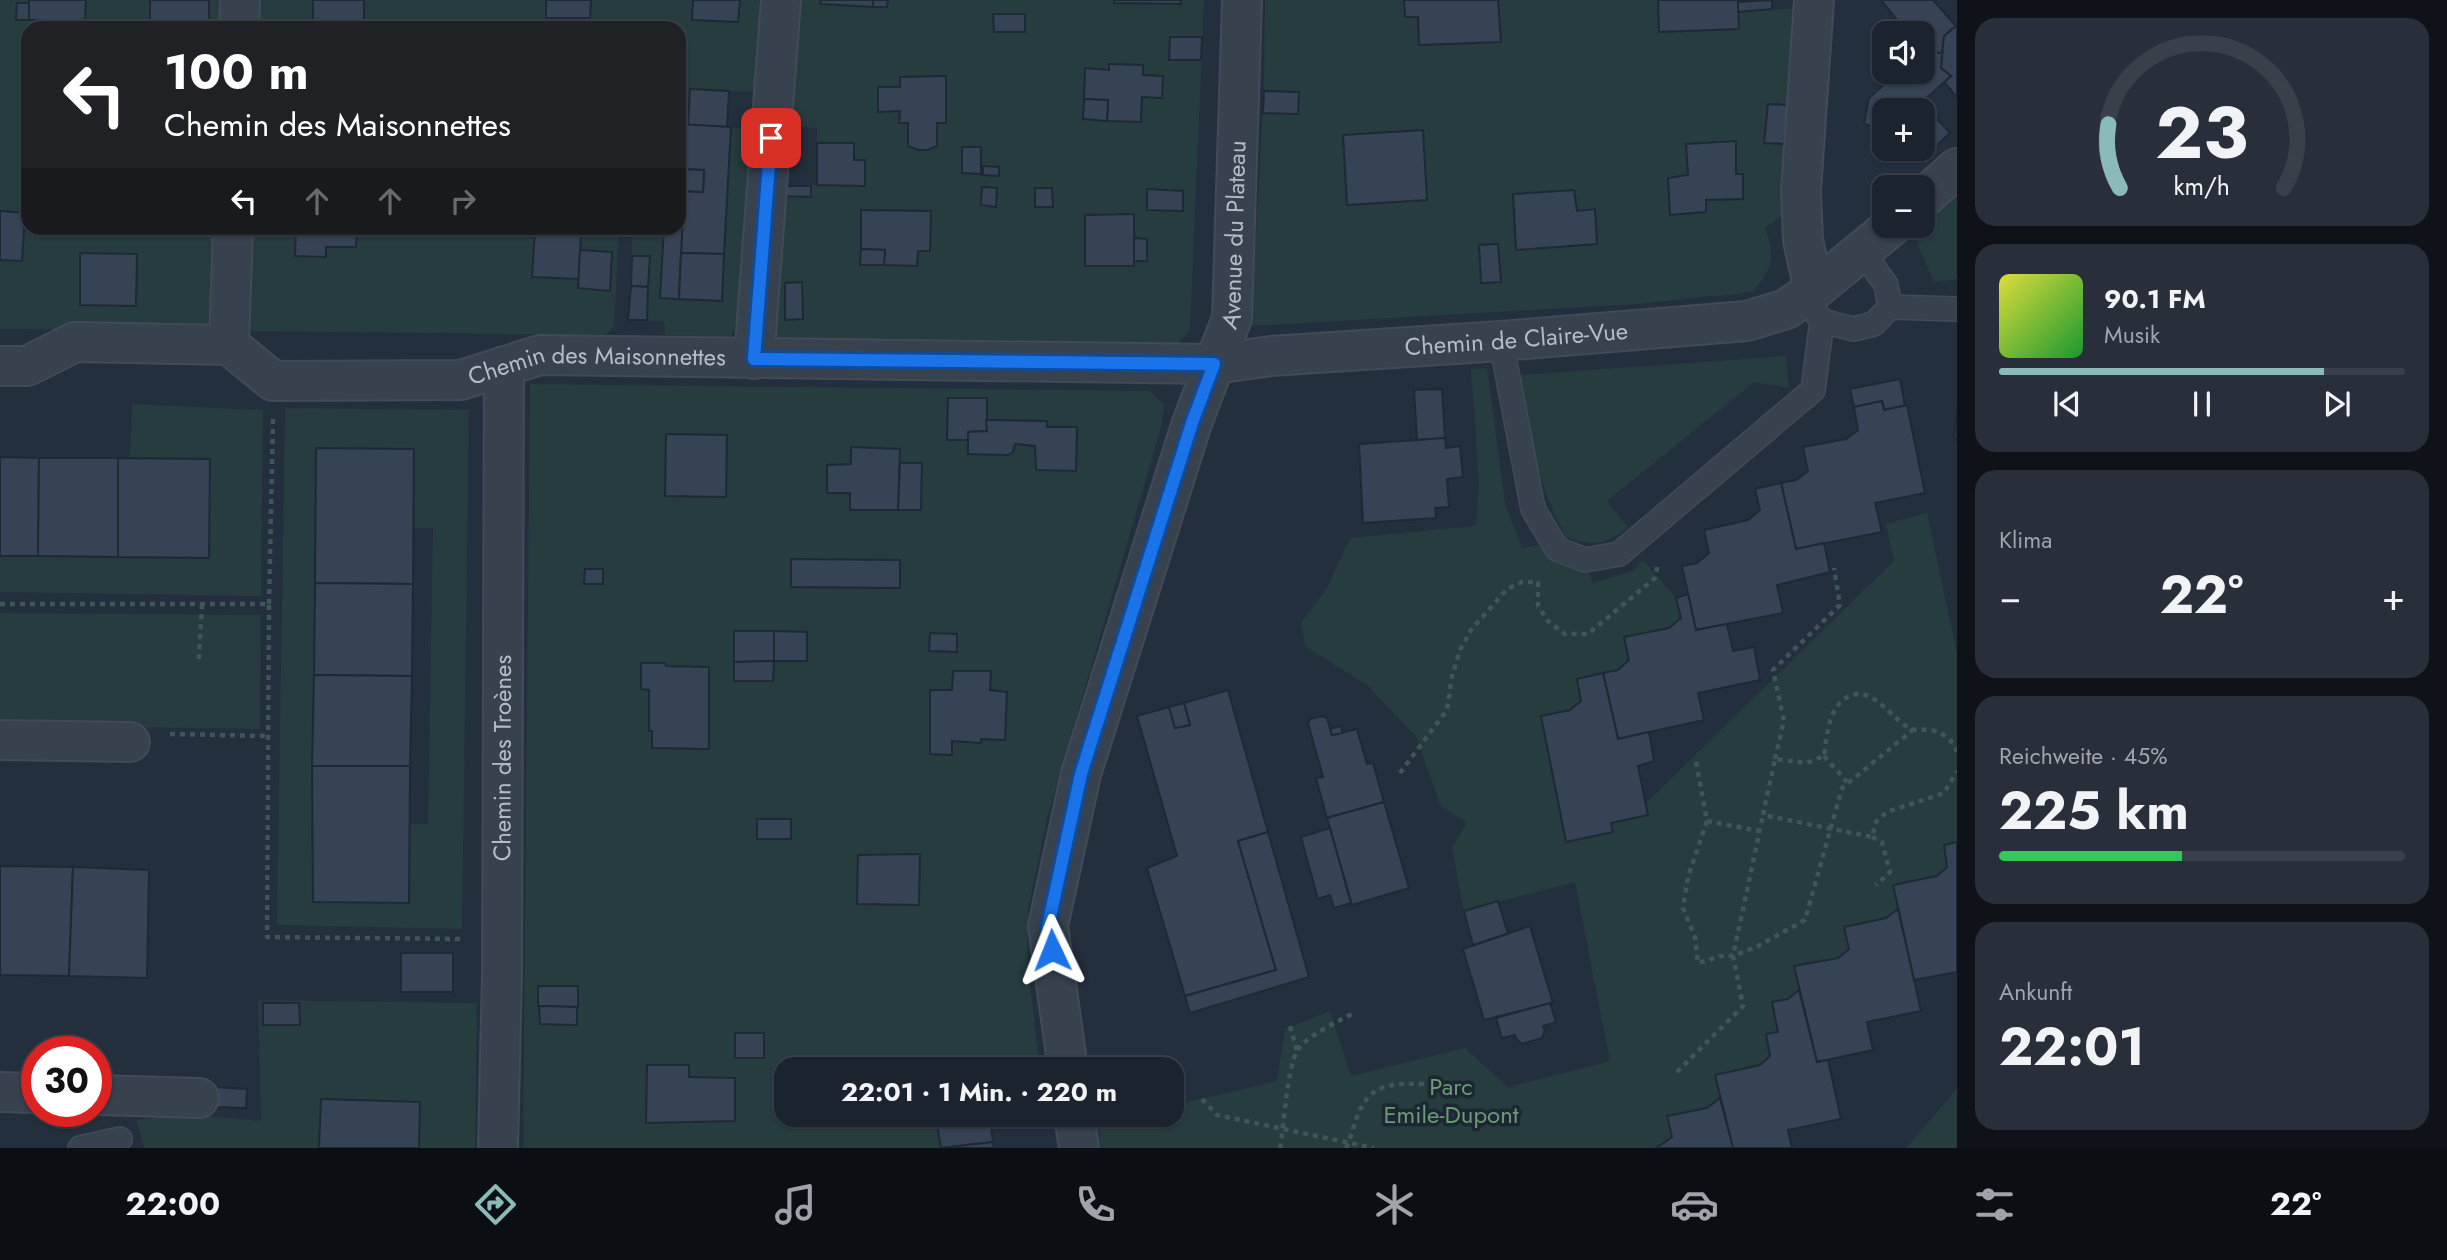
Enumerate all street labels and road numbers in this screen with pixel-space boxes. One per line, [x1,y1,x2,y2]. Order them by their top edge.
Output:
street label: Avenue du Plateau [1211,140,1255,334]
street label: Chemin de Claire-Vue [1404,313,1629,364]
street label: Chemin des Maisonnettes [463,337,726,394]
street label: Chemin des Troènes [484,655,520,861]

